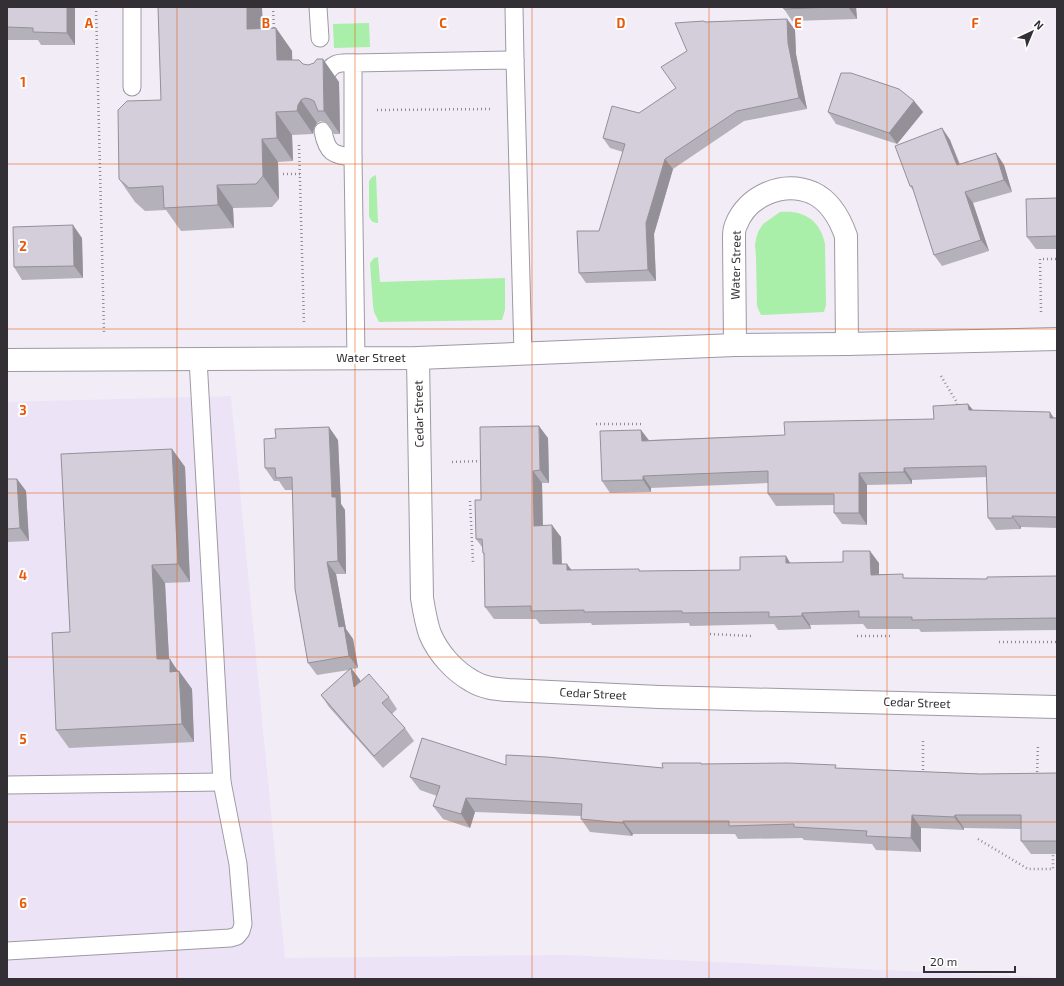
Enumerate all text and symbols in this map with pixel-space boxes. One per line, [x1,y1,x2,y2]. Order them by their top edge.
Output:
north arrow [1012,12,1052,52]
text: A [85,15,94,31]
text: B [262,15,270,31]
text: C [439,15,447,31]
text: D [617,15,626,31]
text: E [794,15,802,31]
text: F [971,15,979,31]
text: N [1032,17,1047,32]
text: 1 [20,74,26,90]
street label: Water Street [727,230,743,300]
text: 2 [19,238,27,254]
street label: Water Street [336,350,406,364]
street label: Cedar Street [410,380,426,448]
text: 3 [19,402,27,418]
text: 4 [19,567,27,583]
street label: Cedar Street [559,684,627,702]
street label: Cedar Street [883,694,951,710]
text: 5 [19,731,27,747]
text: 6 [19,895,27,911]
scale bar [924,948,1015,974]
text: 20 m [930,954,957,968]

